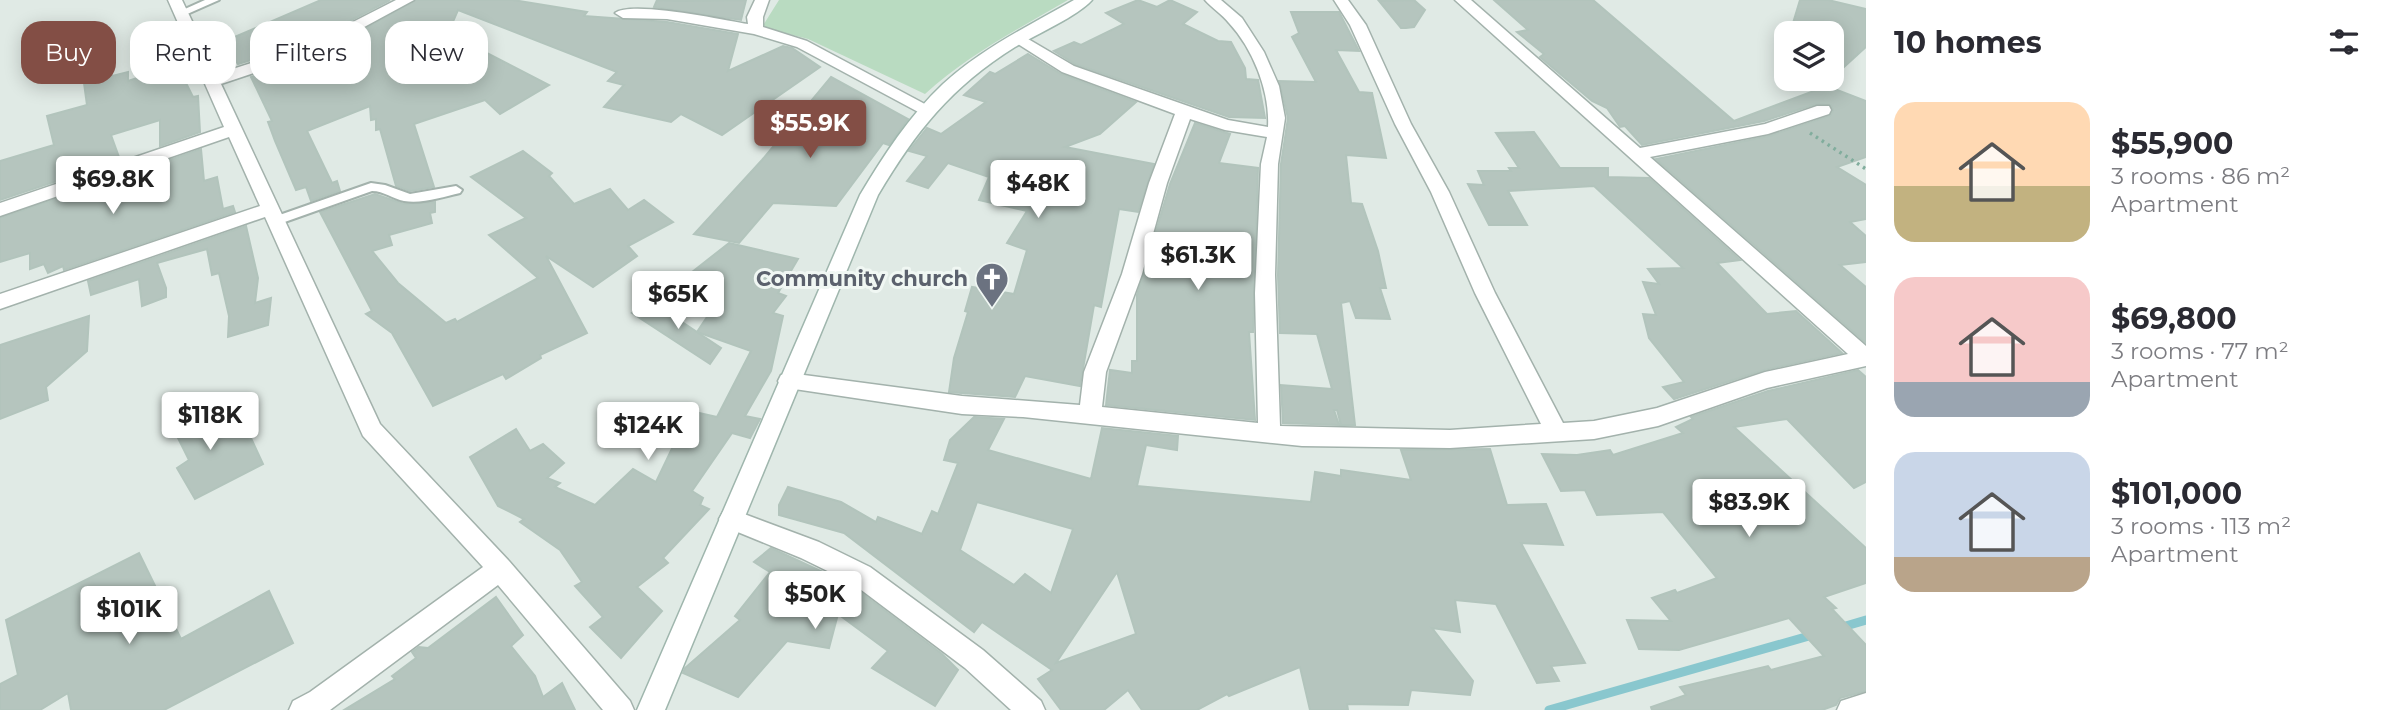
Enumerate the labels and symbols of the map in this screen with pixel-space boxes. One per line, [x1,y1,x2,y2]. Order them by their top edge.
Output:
pin: $55.9K [753,100,867,160]
pin: $69.8K [56,156,170,216]
pin: $48K [997,160,1079,220]
pin: $61.3K [1141,232,1255,292]
church icon: Community church [973,260,1011,309]
place label: Community church [756,266,968,291]
pin: $65K [637,272,719,331]
pin: $118K [161,392,259,452]
pin: $124K [599,402,697,462]
pin: $83.9K [1692,480,1806,539]
pin: $50K [774,572,856,631]
pin: $101K [80,586,178,646]

